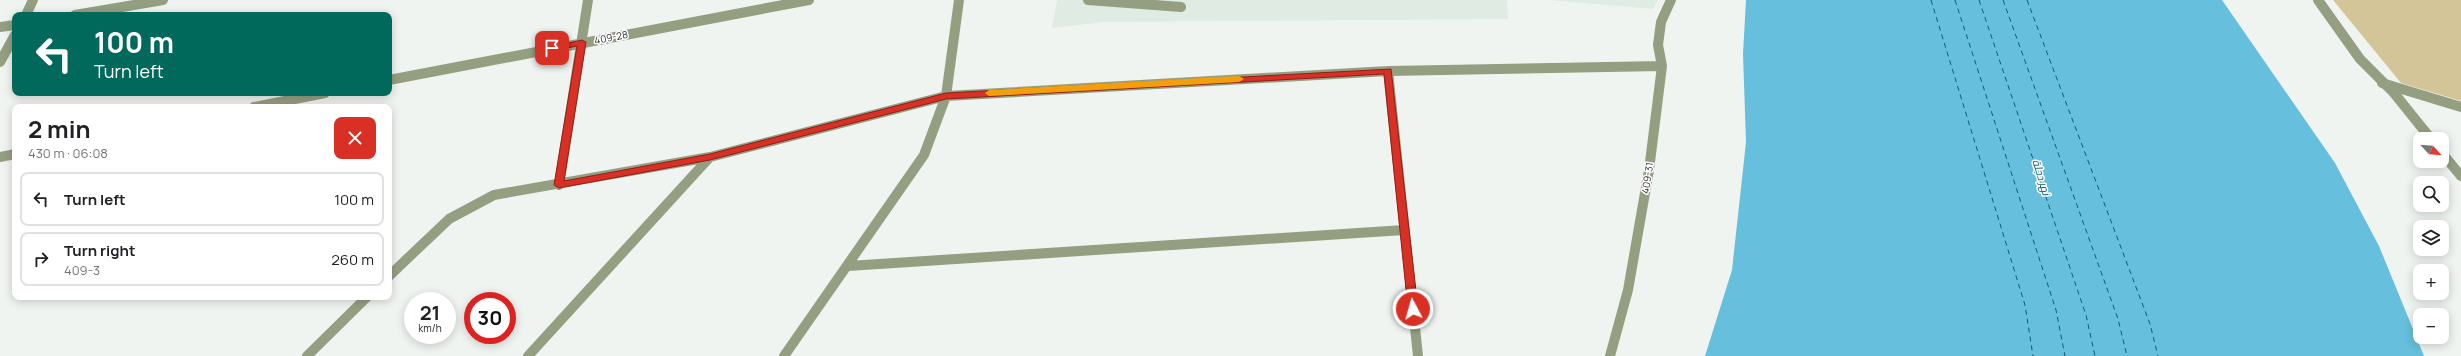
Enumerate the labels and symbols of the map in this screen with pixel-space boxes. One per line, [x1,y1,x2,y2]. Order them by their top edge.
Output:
street label: 409-28 [593,27,629,47]
pin [535,31,569,65]
north arrow [2413,132,2449,168]
water label: نهر دجلة [2029,157,2055,198]
street label: 409-31 [1638,161,1656,195]
position arrow [1392,288,1434,330]
speed limit sign: 30 [464,292,516,344]

